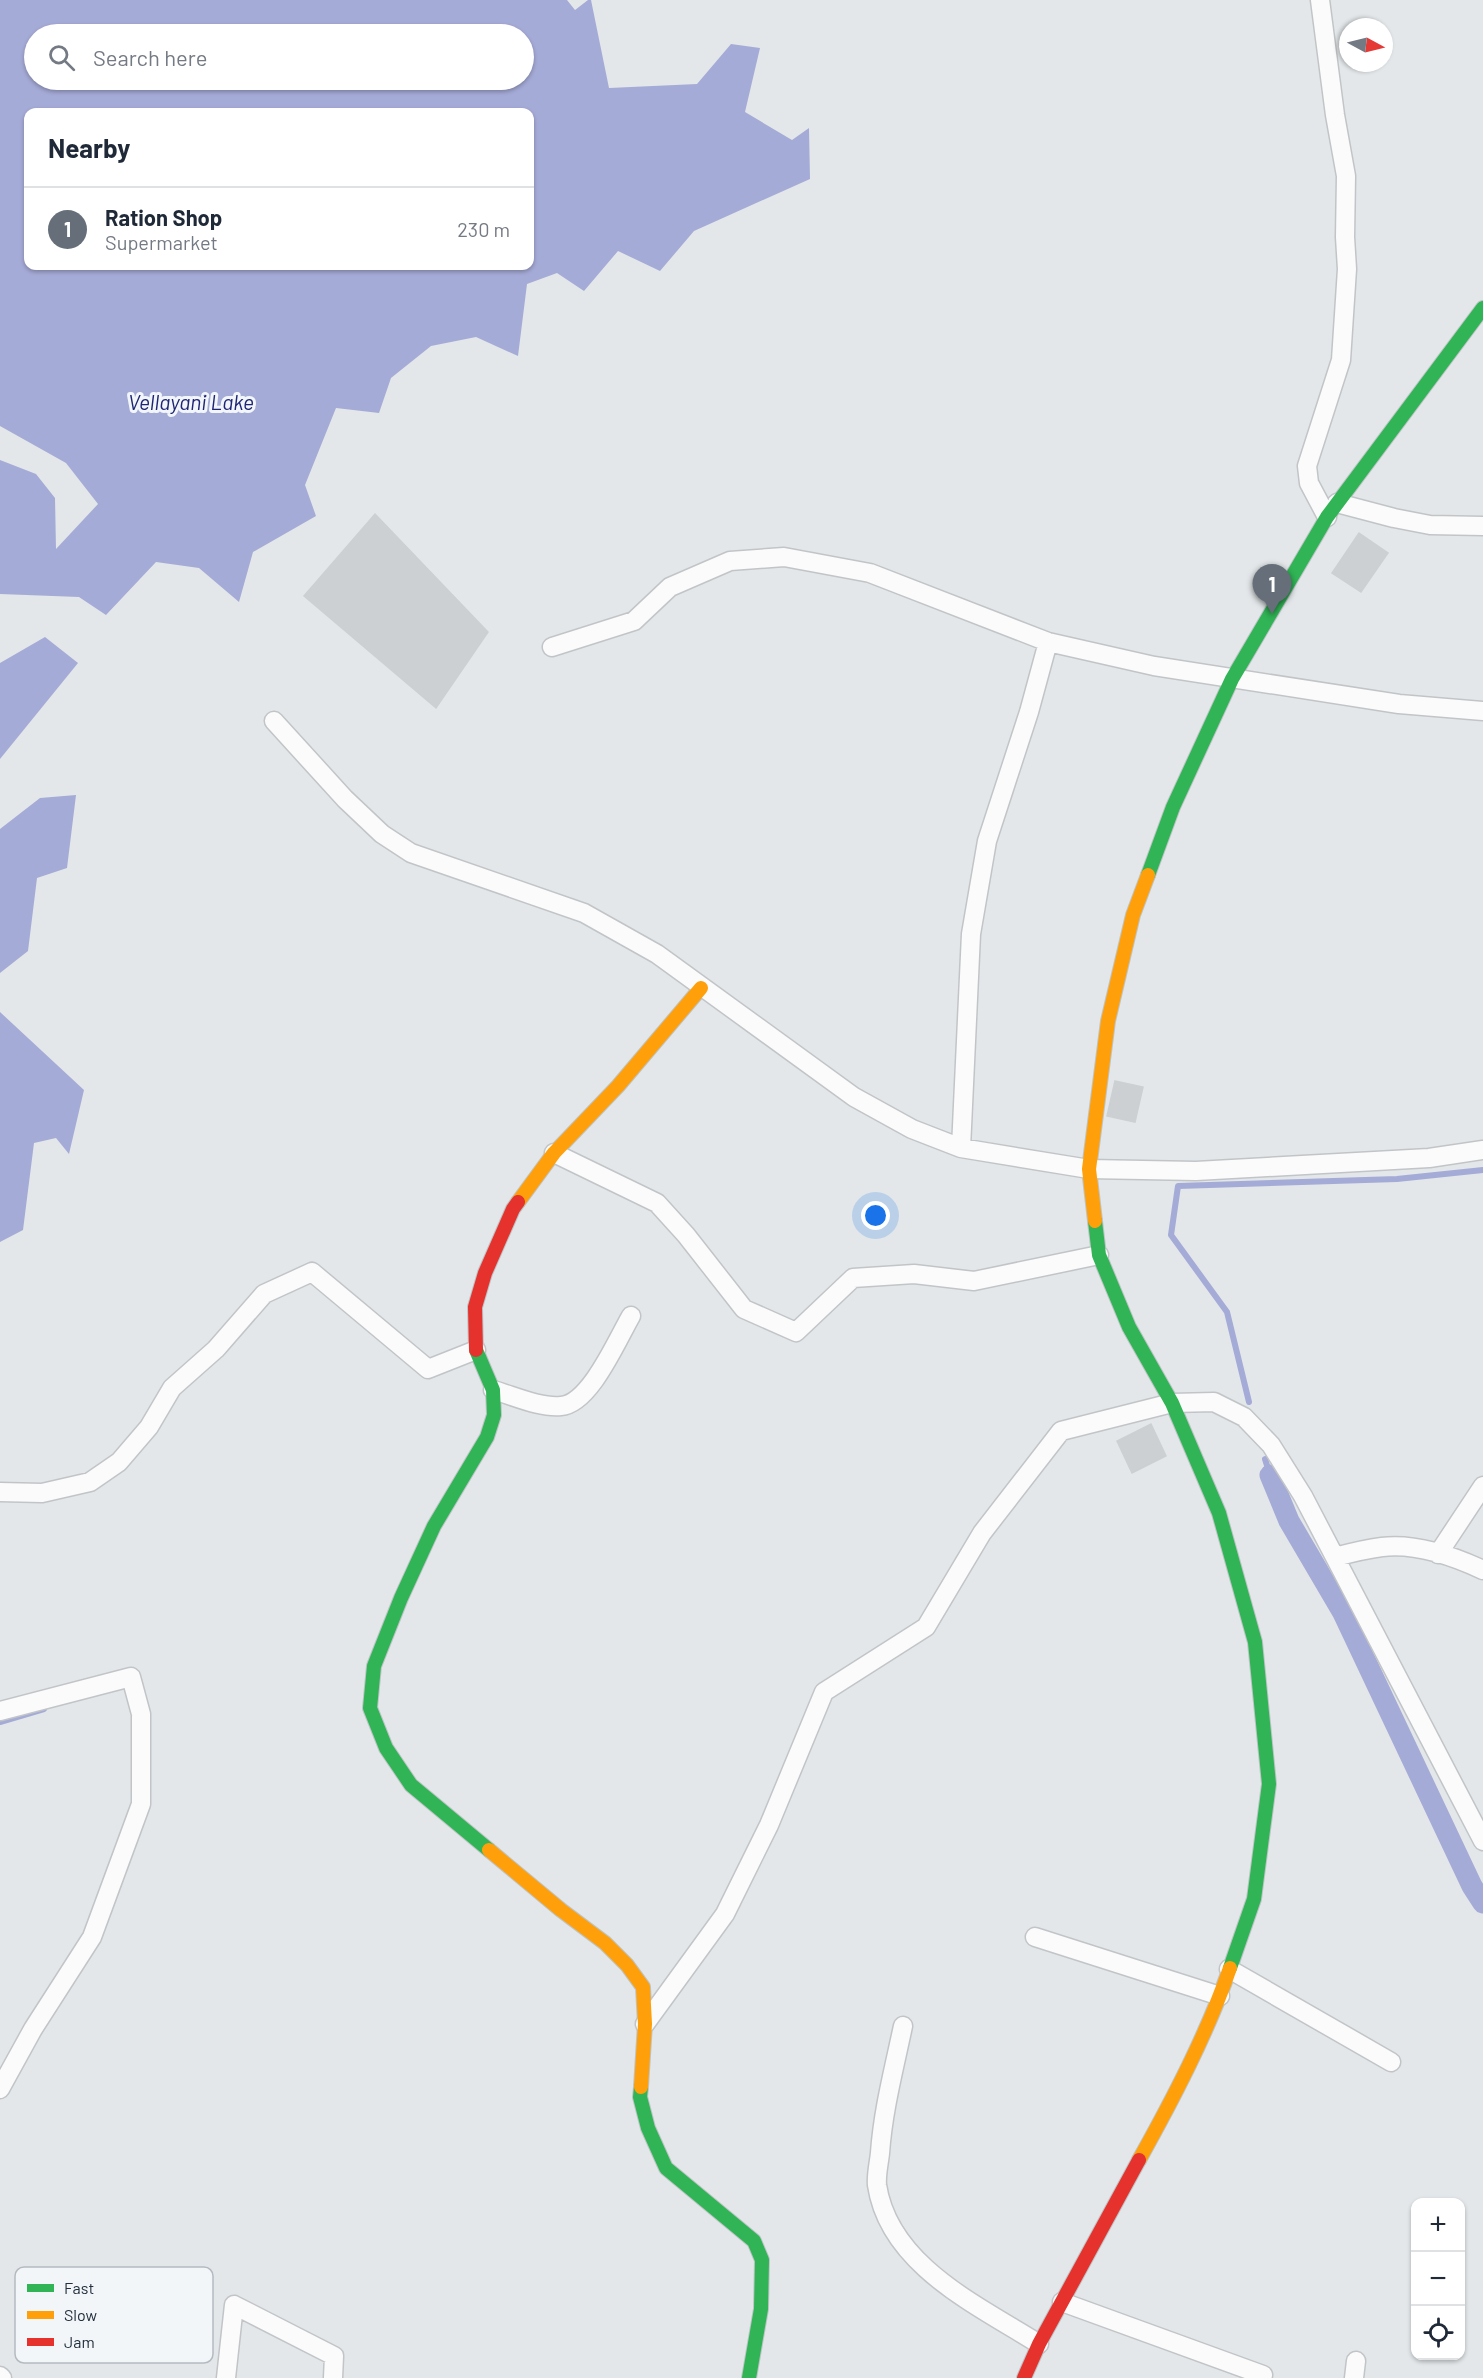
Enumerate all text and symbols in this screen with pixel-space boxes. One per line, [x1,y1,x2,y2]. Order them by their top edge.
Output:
north arrow [1339,18,1393,72]
search box [24,24,534,90]
icon: search [45,41,78,74]
text: Search here [93,44,207,70]
text: Nearby [48,132,130,163]
text: Ration Shop [105,204,222,230]
text: 1 [64,217,71,241]
text: 230 m [457,217,510,241]
text: Supermarket [105,230,218,254]
water label: Vellayani Lake [128,389,254,414]
pin: 1 [1252,564,1292,614]
your location [861,1201,890,1230]
map controls [1411,2198,1465,2360]
button: + [1411,2198,1465,2252]
button: − [1411,2252,1465,2306]
legend [15,2267,213,2363]
text: Fast [64,2278,94,2297]
text: Slow [64,2305,97,2324]
button: locate [1411,2306,1465,2360]
text: Jam [64,2332,95,2351]

